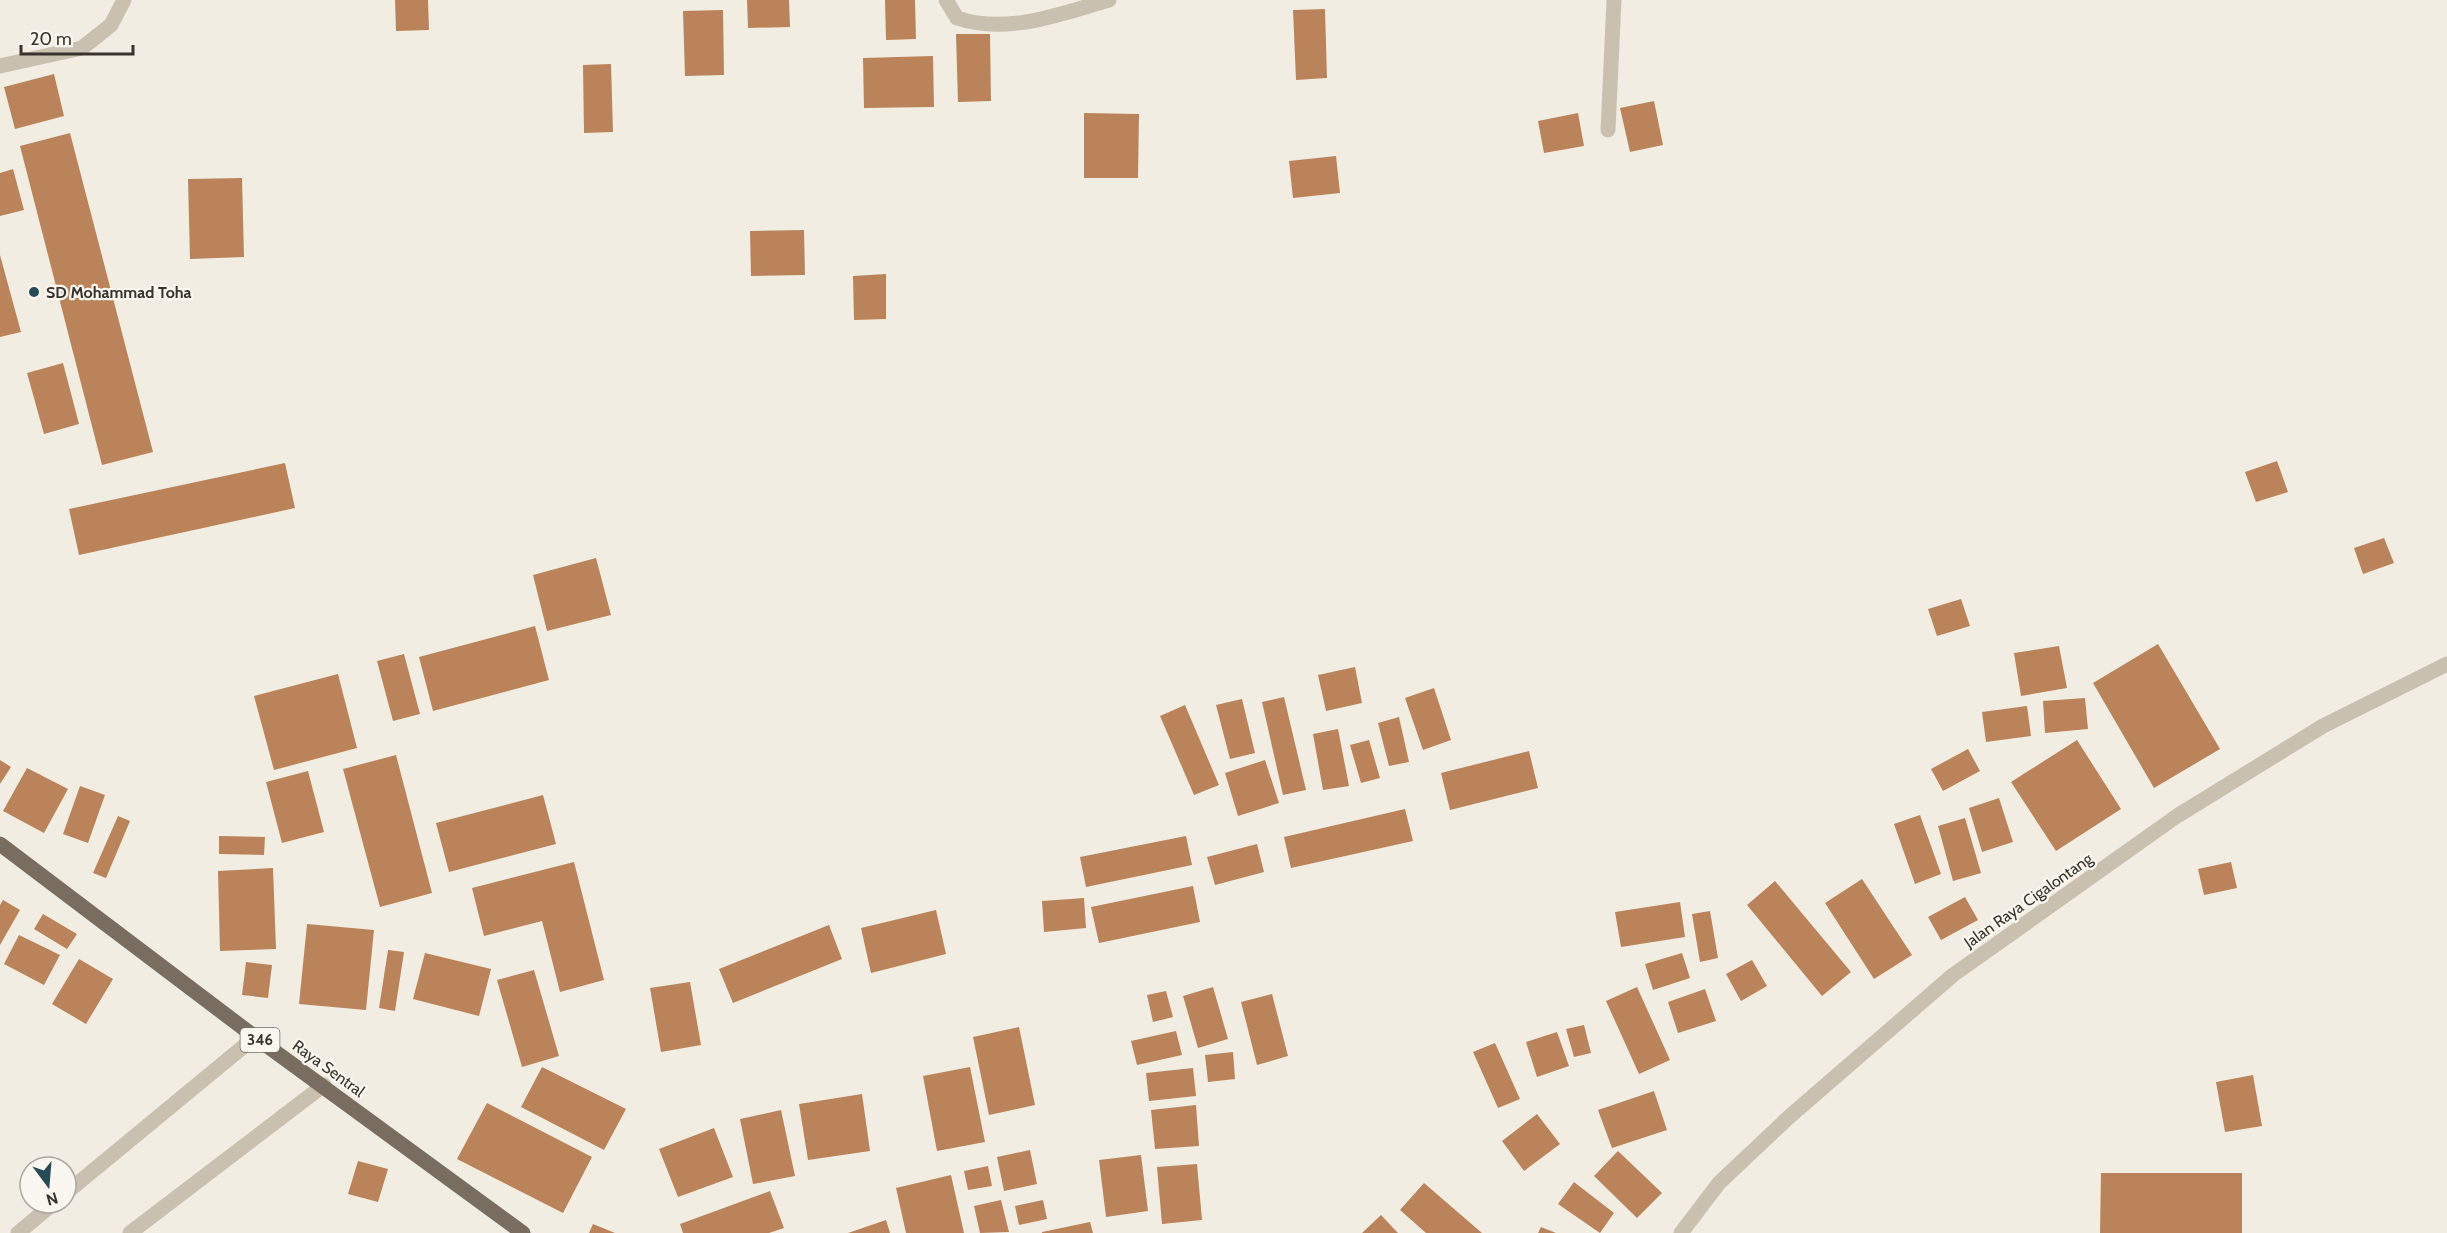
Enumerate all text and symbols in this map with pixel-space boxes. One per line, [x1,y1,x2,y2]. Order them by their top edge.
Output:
scale bar [21,18,134,56]
text: 20 m [30,28,72,50]
place label: SD Mohammad Toha [46,283,192,302]
marker: SD Mohammad Toha [27,285,41,299]
street label: Jalan Raya Cigalontang [1960,848,2097,952]
road number: 346 [240,1028,280,1052]
street label: Raya Sentral [289,1036,369,1101]
north arrow [18,1155,78,1215]
text: N [44,1188,60,1210]

